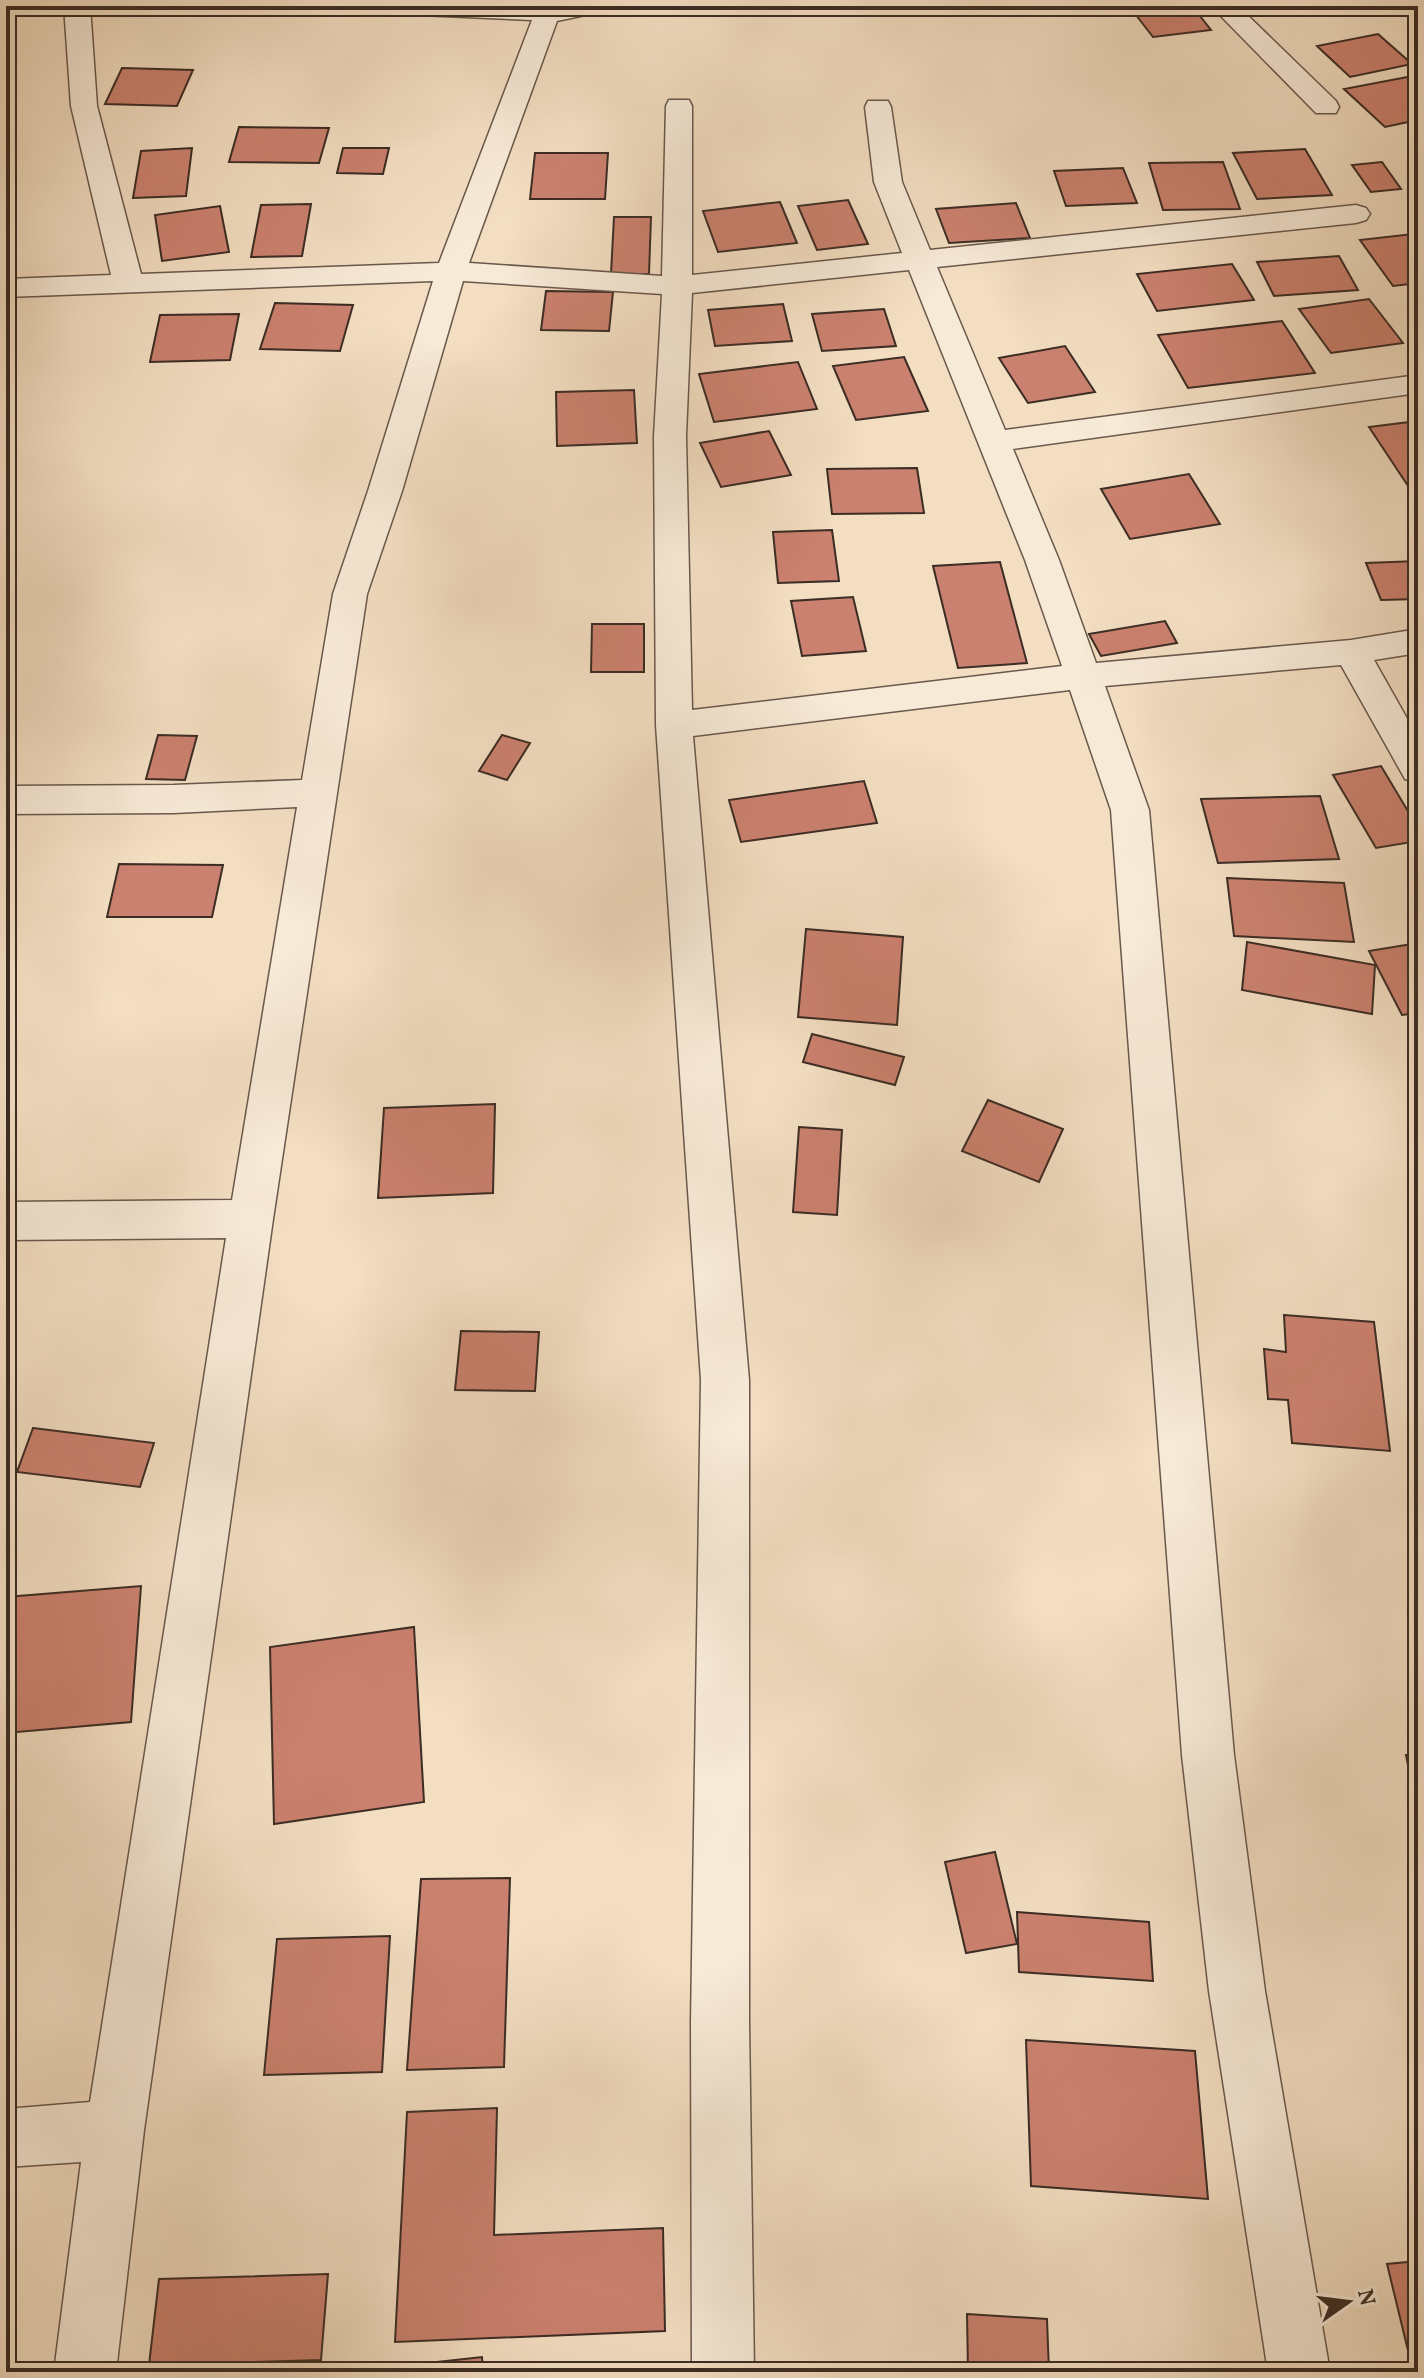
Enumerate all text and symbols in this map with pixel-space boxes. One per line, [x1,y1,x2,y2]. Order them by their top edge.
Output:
north arrow [1308,2262,1388,2342]
text: N [1348,2286,1382,2309]

